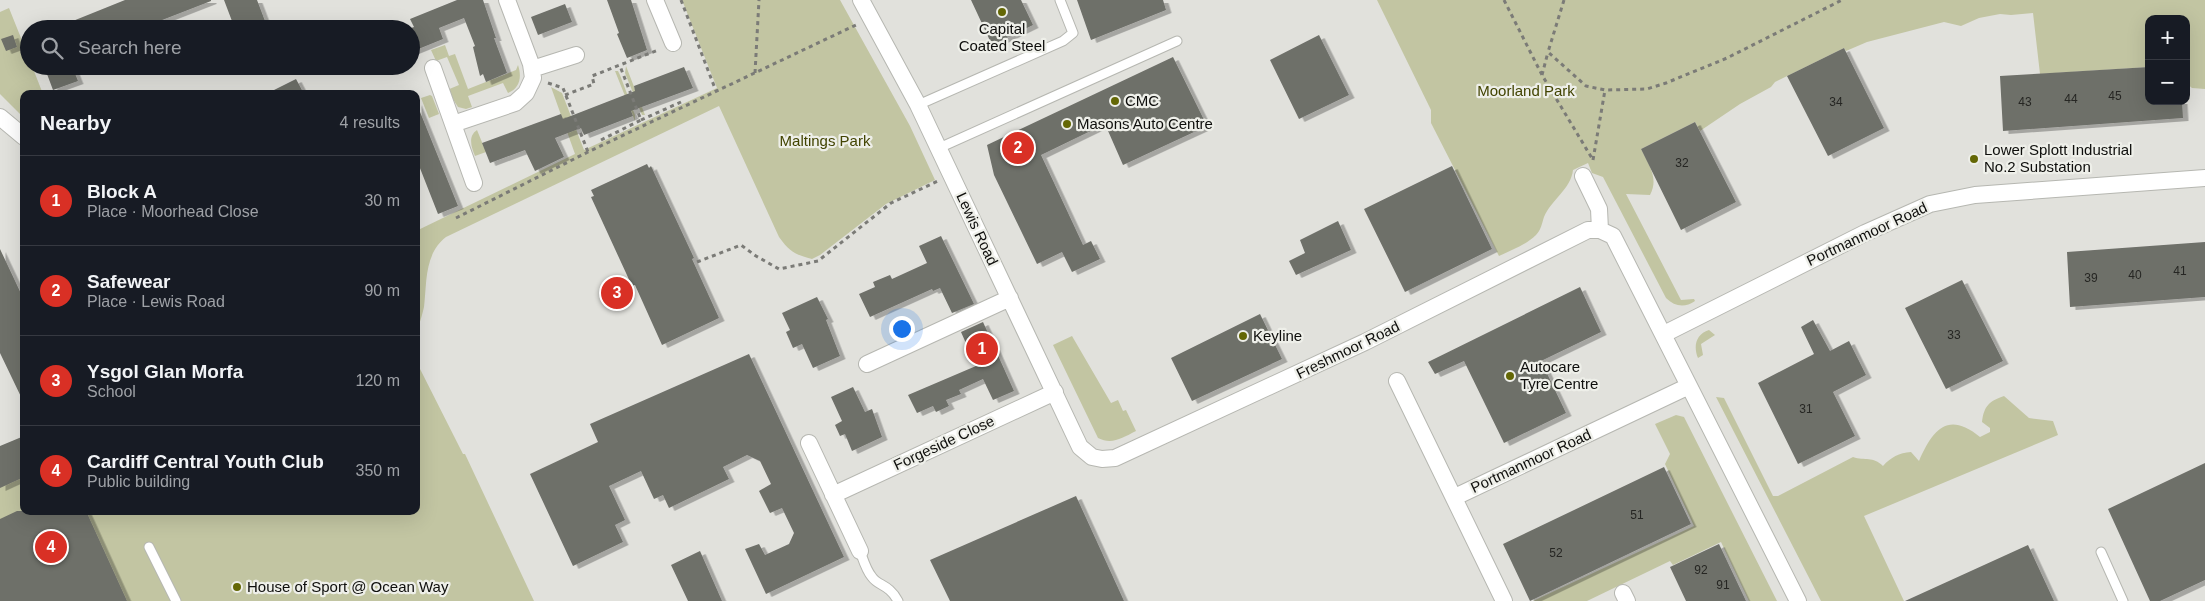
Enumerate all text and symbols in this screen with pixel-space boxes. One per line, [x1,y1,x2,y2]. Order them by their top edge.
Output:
marker: Capital Coated Steel [996,6,1008,18]
map controls [2145,15,2190,105]
button: + [2145,15,2190,60]
search box [20,20,420,75]
place label: Capital Coated Steel [959,20,1045,54]
icon: search [38,34,66,62]
text: Search here [78,37,182,58]
button: − [2145,60,2190,105]
park label: Moorland Park [1477,82,1575,99]
house number: 45 [2108,89,2122,103]
place label: CMC [1125,92,1159,109]
house number: 44 [2064,92,2078,106]
marker: CMC [1109,95,1121,107]
house number: 34 [1829,95,1843,109]
house number: 43 [2018,95,2032,109]
text: Nearby [40,111,111,134]
text: 4 results [340,114,400,131]
place label: Masons Auto Centre [1077,115,1213,132]
marker: Masons Auto Centre [1061,118,1073,130]
pin: 2 [1002,129,1034,167]
park label: Maltings Park [780,132,871,149]
place label: Lower Splott Industrial No.2 Substation [1984,141,2132,175]
marker: Lower Splott Industrial No.2 Substation [1968,153,1980,165]
house number: 32 [1675,156,1689,170]
text: Block A [87,181,157,202]
street label: Lewis Road [953,190,1002,268]
text: 1 [52,192,60,209]
text: 30 m [364,192,400,209]
street label: Portmanmoor Road [1804,198,1930,269]
text: Place · Moorhead Close [87,203,259,220]
house number: 41 [2173,264,2187,278]
house number: 40 [2128,268,2142,282]
text: Safewear [87,271,170,292]
house number: 39 [2084,271,2098,285]
pin: 3 [601,274,633,312]
text: 2 [52,282,60,299]
text: 90 m [364,282,400,299]
text: Place · Lewis Road [87,293,225,310]
your location [889,316,915,342]
street label: Freshmoor Road [1293,317,1402,382]
place label: Keyline [1253,327,1302,344]
house number: 33 [1947,328,1961,342]
pin: 1 [966,330,998,368]
marker: Keyline [1237,330,1249,342]
place label: Autocare Tyre Centre [1520,358,1598,392]
text: Ysgol Glan Morfa [87,361,243,382]
marker: Autocare Tyre Centre [1504,370,1516,382]
text: 3 [52,372,60,389]
text: 120 m [356,372,400,389]
text: School [87,383,136,400]
house number: 31 [1799,402,1813,416]
street label: Forgeside Close [891,412,997,473]
street label: Portmanmoor Road [1468,425,1594,496]
text: Cardiff Central Youth Club [87,451,324,472]
text: 4 [52,462,60,479]
text: 350 m [356,462,400,479]
text: Public building [87,473,190,490]
house number: 51 [1630,508,1644,522]
pin: 4 [35,528,67,566]
house number: 52 [1549,546,1563,560]
house number: 92 [1694,563,1708,577]
place label: House of Sport @ Ocean Way [247,578,449,595]
house number: 91 [1716,578,1730,592]
marker: House of Sport @ Ocean Way [231,581,243,593]

